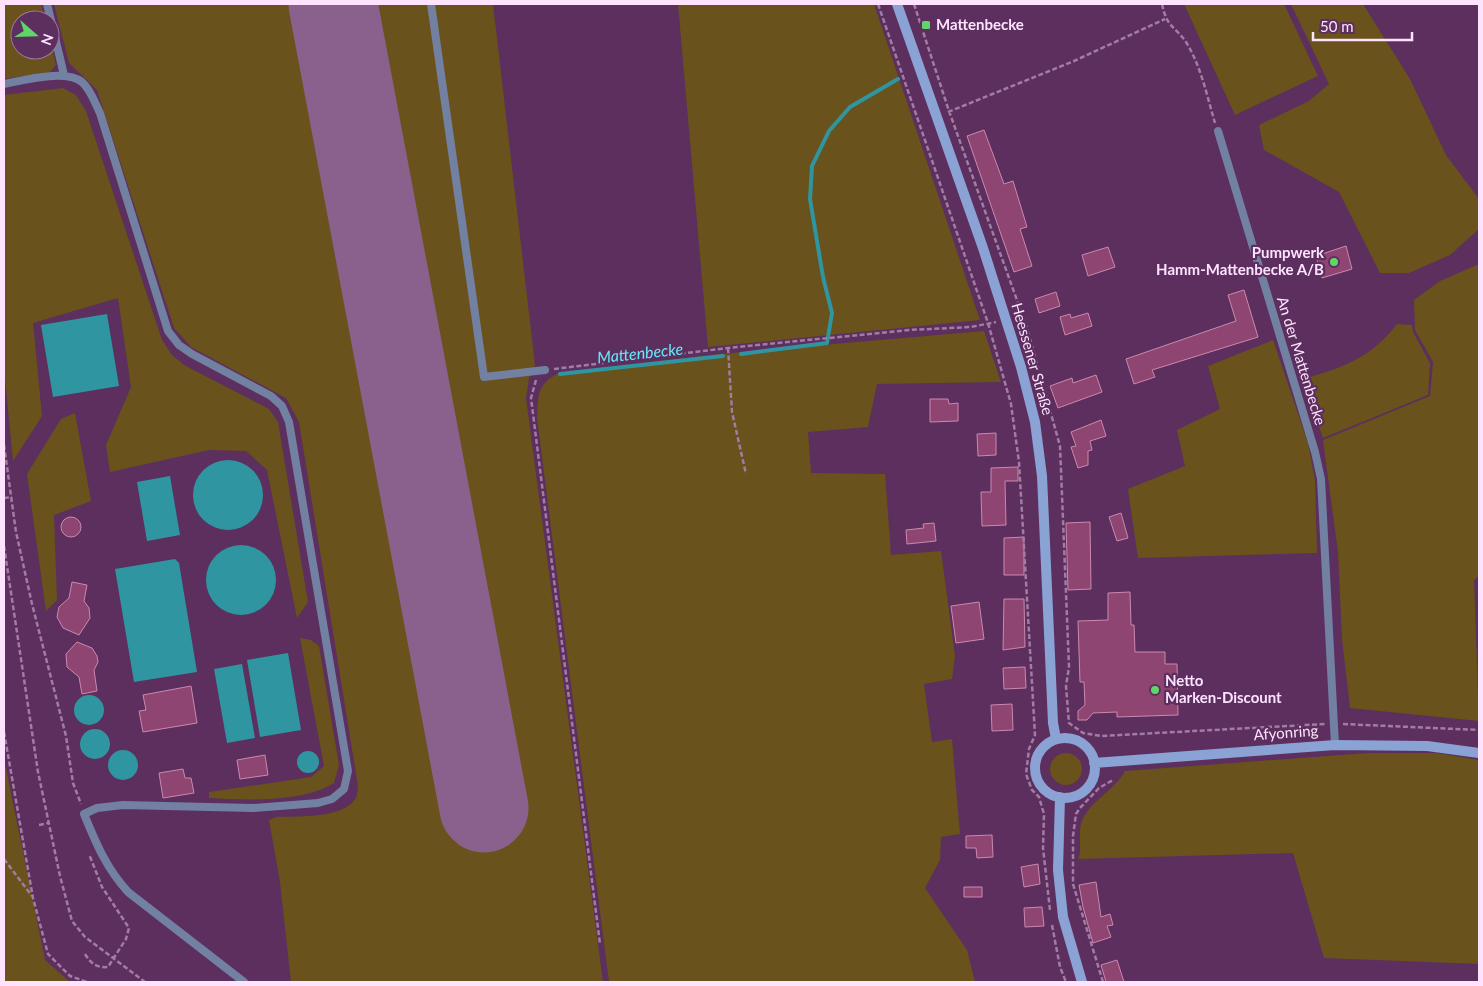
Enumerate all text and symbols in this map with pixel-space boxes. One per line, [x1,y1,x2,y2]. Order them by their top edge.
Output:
north arrow [10,10,60,60]
scale bar [1313,10,1412,42]
place label: Mattenbecke [936,15,1024,33]
text: 50 m [1320,17,1354,35]
marker: Mattenbecke [920,19,932,31]
text: N [38,32,58,48]
place label: Pumpwerk Hamm-Mattenbecke A/B [1156,243,1325,278]
marker: Pumpwerk Hamm-Mattenbecke A/B [1328,256,1340,268]
street label: An der Mattenbecke [1274,294,1330,427]
street label: Heessener Straße [1008,301,1058,417]
water label: Mattenbecke [596,339,684,366]
place label: Netto Marken-Discount [1165,671,1282,706]
marker: Netto Marken-Discount [1149,684,1161,696]
street label: Afyonring [1253,721,1319,743]

